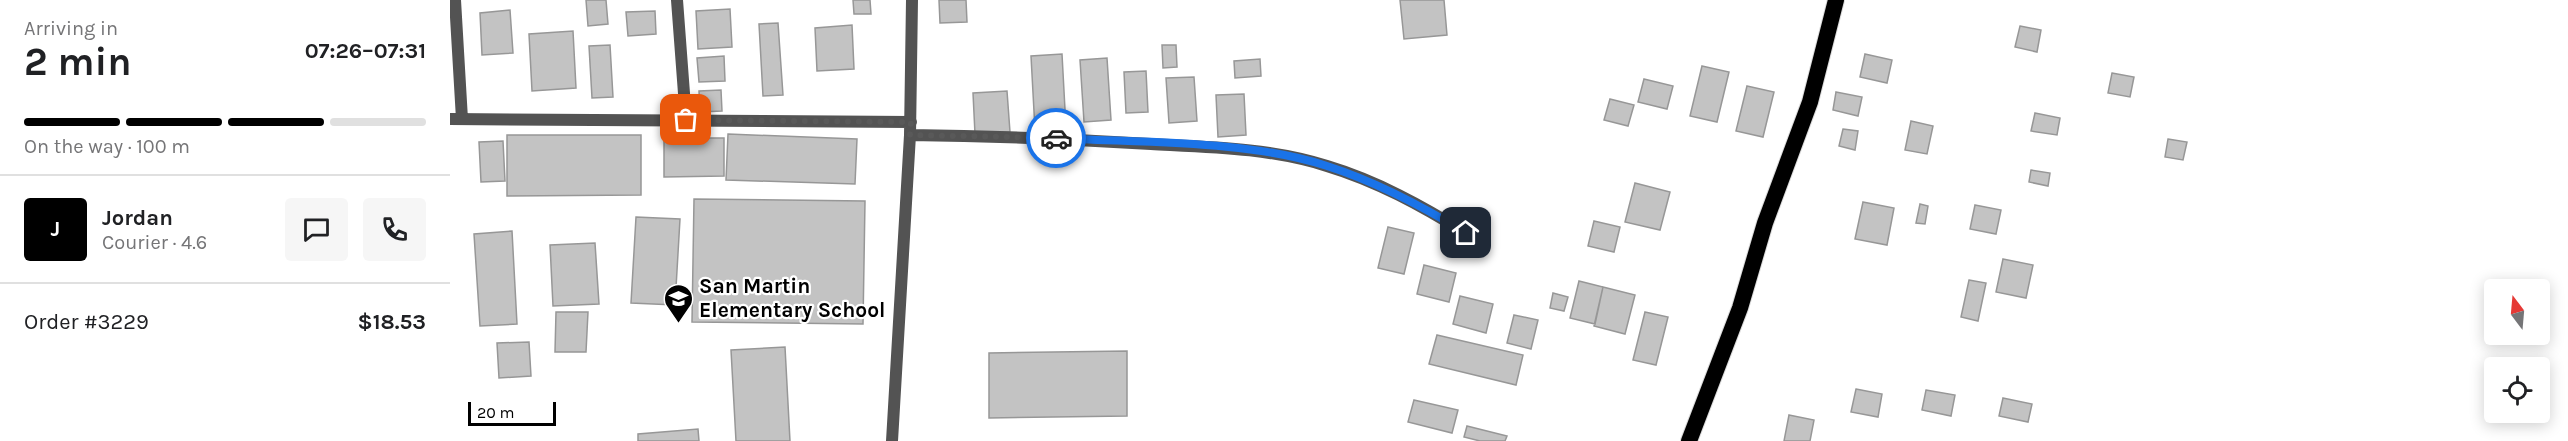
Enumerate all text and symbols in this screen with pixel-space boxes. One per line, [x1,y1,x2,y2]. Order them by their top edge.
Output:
text: Arriving in [24,17,118,40]
text: 07:26–07:31 [305,38,426,64]
text: 2 min [24,39,132,85]
pin [660,94,711,145]
icon: bag [669,103,702,136]
courier [1026,108,1086,168]
icon: car [1040,122,1073,155]
text: On the way · 100 m [24,135,190,158]
button: chat [285,198,348,261]
button: phone [363,198,426,261]
text: Jordan [102,205,173,231]
pin [1440,207,1491,258]
text: J [51,216,60,242]
icon: home [1449,216,1482,249]
text: Courier · 4.6 [102,231,207,254]
place label: San Martin Elementary School [699,274,885,322]
north arrow [2484,279,2550,345]
map controls [2484,279,2550,423]
school or university icon: San Martin Elementary School [662,282,694,324]
text: Order #3229 [24,309,149,335]
text: $18.53 [358,309,426,335]
button: locate [2484,357,2550,423]
scale bar [468,399,556,426]
text: 20 m [477,403,515,422]

